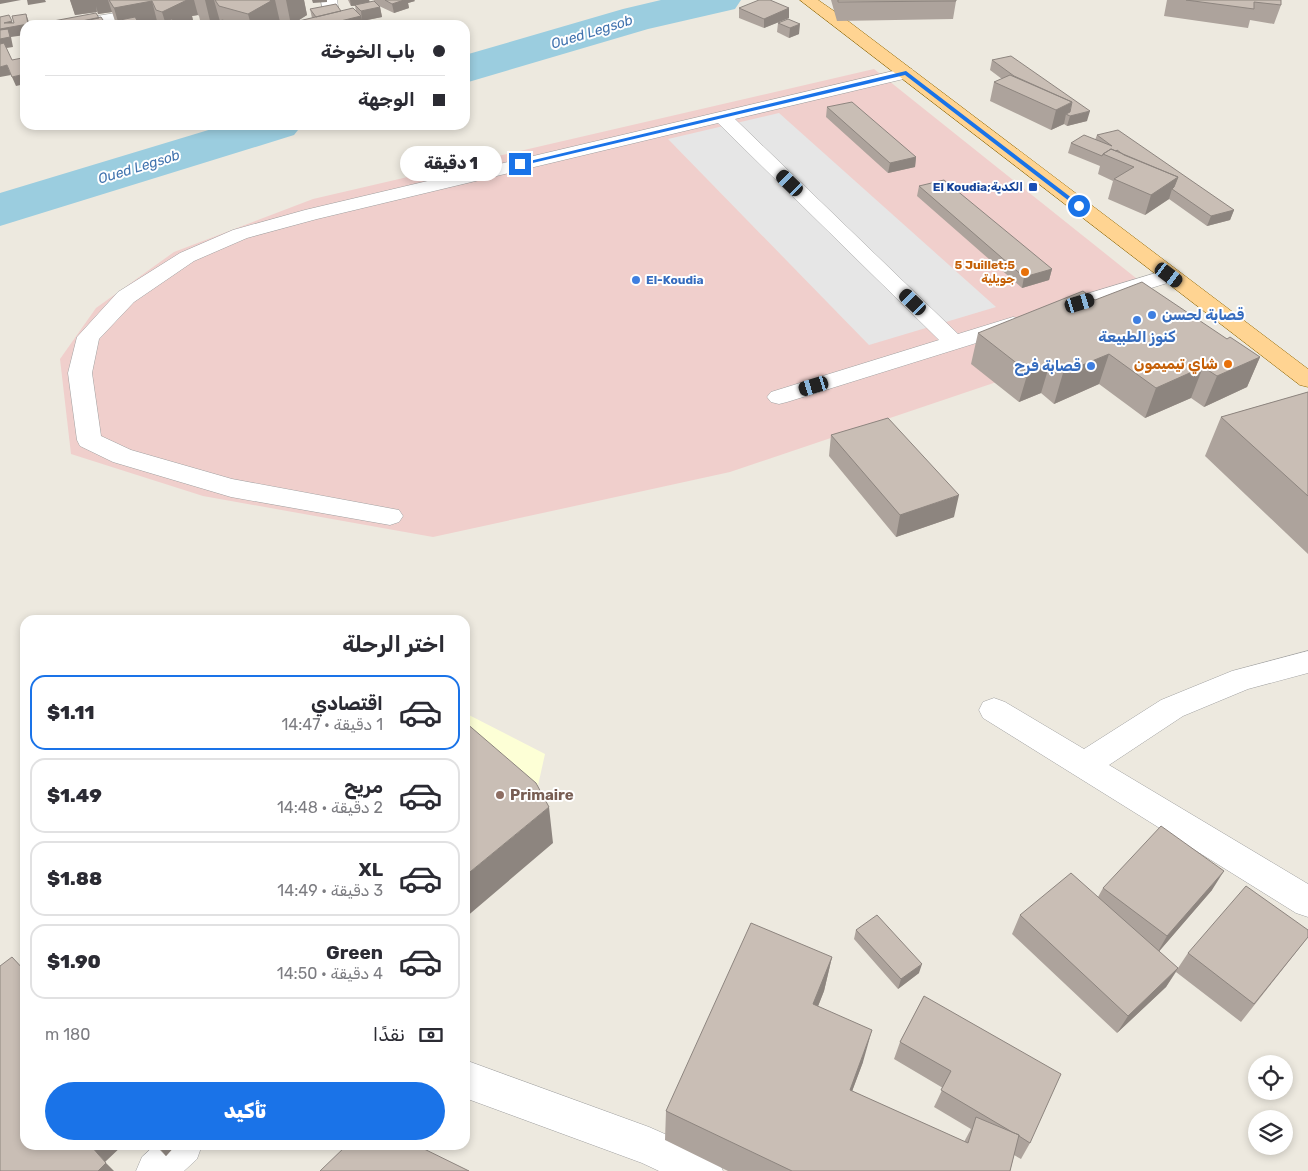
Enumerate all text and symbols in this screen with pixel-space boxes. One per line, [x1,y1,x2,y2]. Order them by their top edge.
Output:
water label: Oued Legsob [549,11,635,53]
text: باب الخوخة [321,40,415,63]
text: الوجهة [358,88,415,111]
water label: Oued Legsob [96,146,182,188]
callout: 1 دقيقة [400,146,502,182]
route end [509,153,531,175]
text: 1 دقيقة [424,154,478,173]
car [773,167,806,199]
place label: El Koudia;الكدية [933,180,1023,194]
marker: El Koudia;الكدية [1027,181,1039,193]
route start [1068,195,1090,217]
place label: 5 Juillet;5 جويلية [955,258,1015,286]
car [1152,260,1185,290]
marker: 5 Juillet;5 جويلية [1019,266,1031,278]
place label: El-Koudia [646,273,704,287]
marker: El-Koudia [630,274,642,286]
car [896,286,929,318]
car [1063,291,1096,315]
place label: قصابة لحسن [1162,306,1245,324]
marker: قصابة لحسن [1146,309,1158,321]
marker: كنوز الطبيعة [1131,314,1143,326]
place label: كنوز الطبيعة [1098,328,1176,346]
place label: شاي تيميمون [1134,355,1218,375]
place label: قصابة فرح [1014,357,1081,376]
marker: شاي تيميمون [1222,358,1234,370]
marker: قصابة فرح [1085,360,1097,372]
car [797,374,830,398]
text: اختر الرحلة [342,631,445,658]
icon: car [398,690,443,735]
text: اقتصادي [311,692,383,715]
text: $1.11 [47,701,95,724]
text: 1 دقيقة · 14:47 [281,715,383,734]
icon: car [398,773,443,818]
text: مريح [344,775,383,798]
text: $1.49 [47,784,102,807]
place label: Primaire [510,786,574,804]
marker: Primaire [494,789,506,801]
text: 2 دقيقة · 14:48 [277,798,383,817]
icon: car [398,856,443,901]
text: XL [359,858,383,881]
text: $1.88 [47,867,102,890]
text: 3 دقيقة · 14:49 [277,881,383,900]
icon: car [398,939,443,984]
text: Green [326,941,383,964]
text: $1.90 [47,950,101,973]
text: 4 دقيقة · 14:50 [277,964,383,983]
icon: cash [417,1021,445,1049]
text: نقدًا [373,1023,405,1046]
text: 180 m [45,1025,90,1044]
map controls [1248,1055,1293,1155]
button: locate [1248,1055,1293,1100]
button: تأكيد [45,1082,445,1140]
button: layers [1248,1110,1293,1155]

